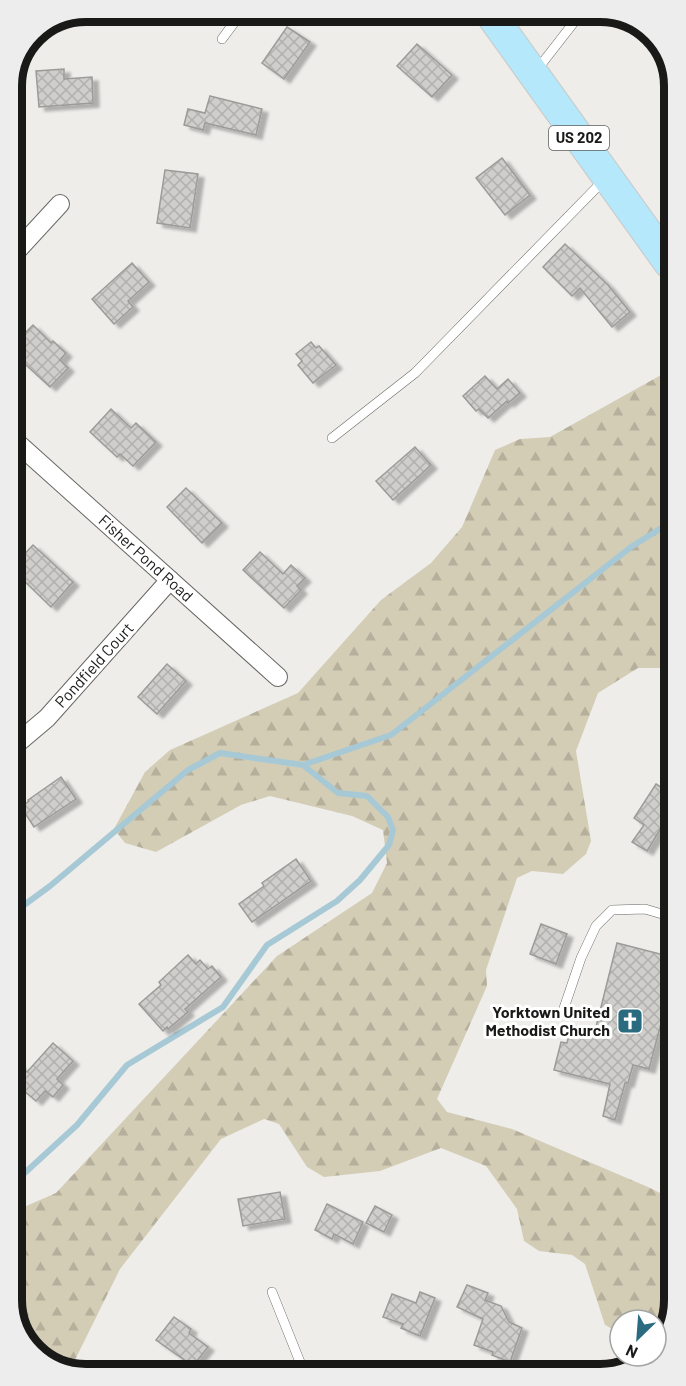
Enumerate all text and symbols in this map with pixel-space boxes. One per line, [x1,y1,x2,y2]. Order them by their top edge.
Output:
road number: US 202 [549,126,609,150]
street label: Fisher Pond Road [95,510,198,605]
street label: Pondfield Court [50,618,137,711]
place label: Yorktown United Methodist Church [485,1002,610,1039]
church icon: Yorktown United Methodist Church [615,1006,645,1036]
north arrow [608,1308,668,1368]
text: N [623,1341,640,1363]

